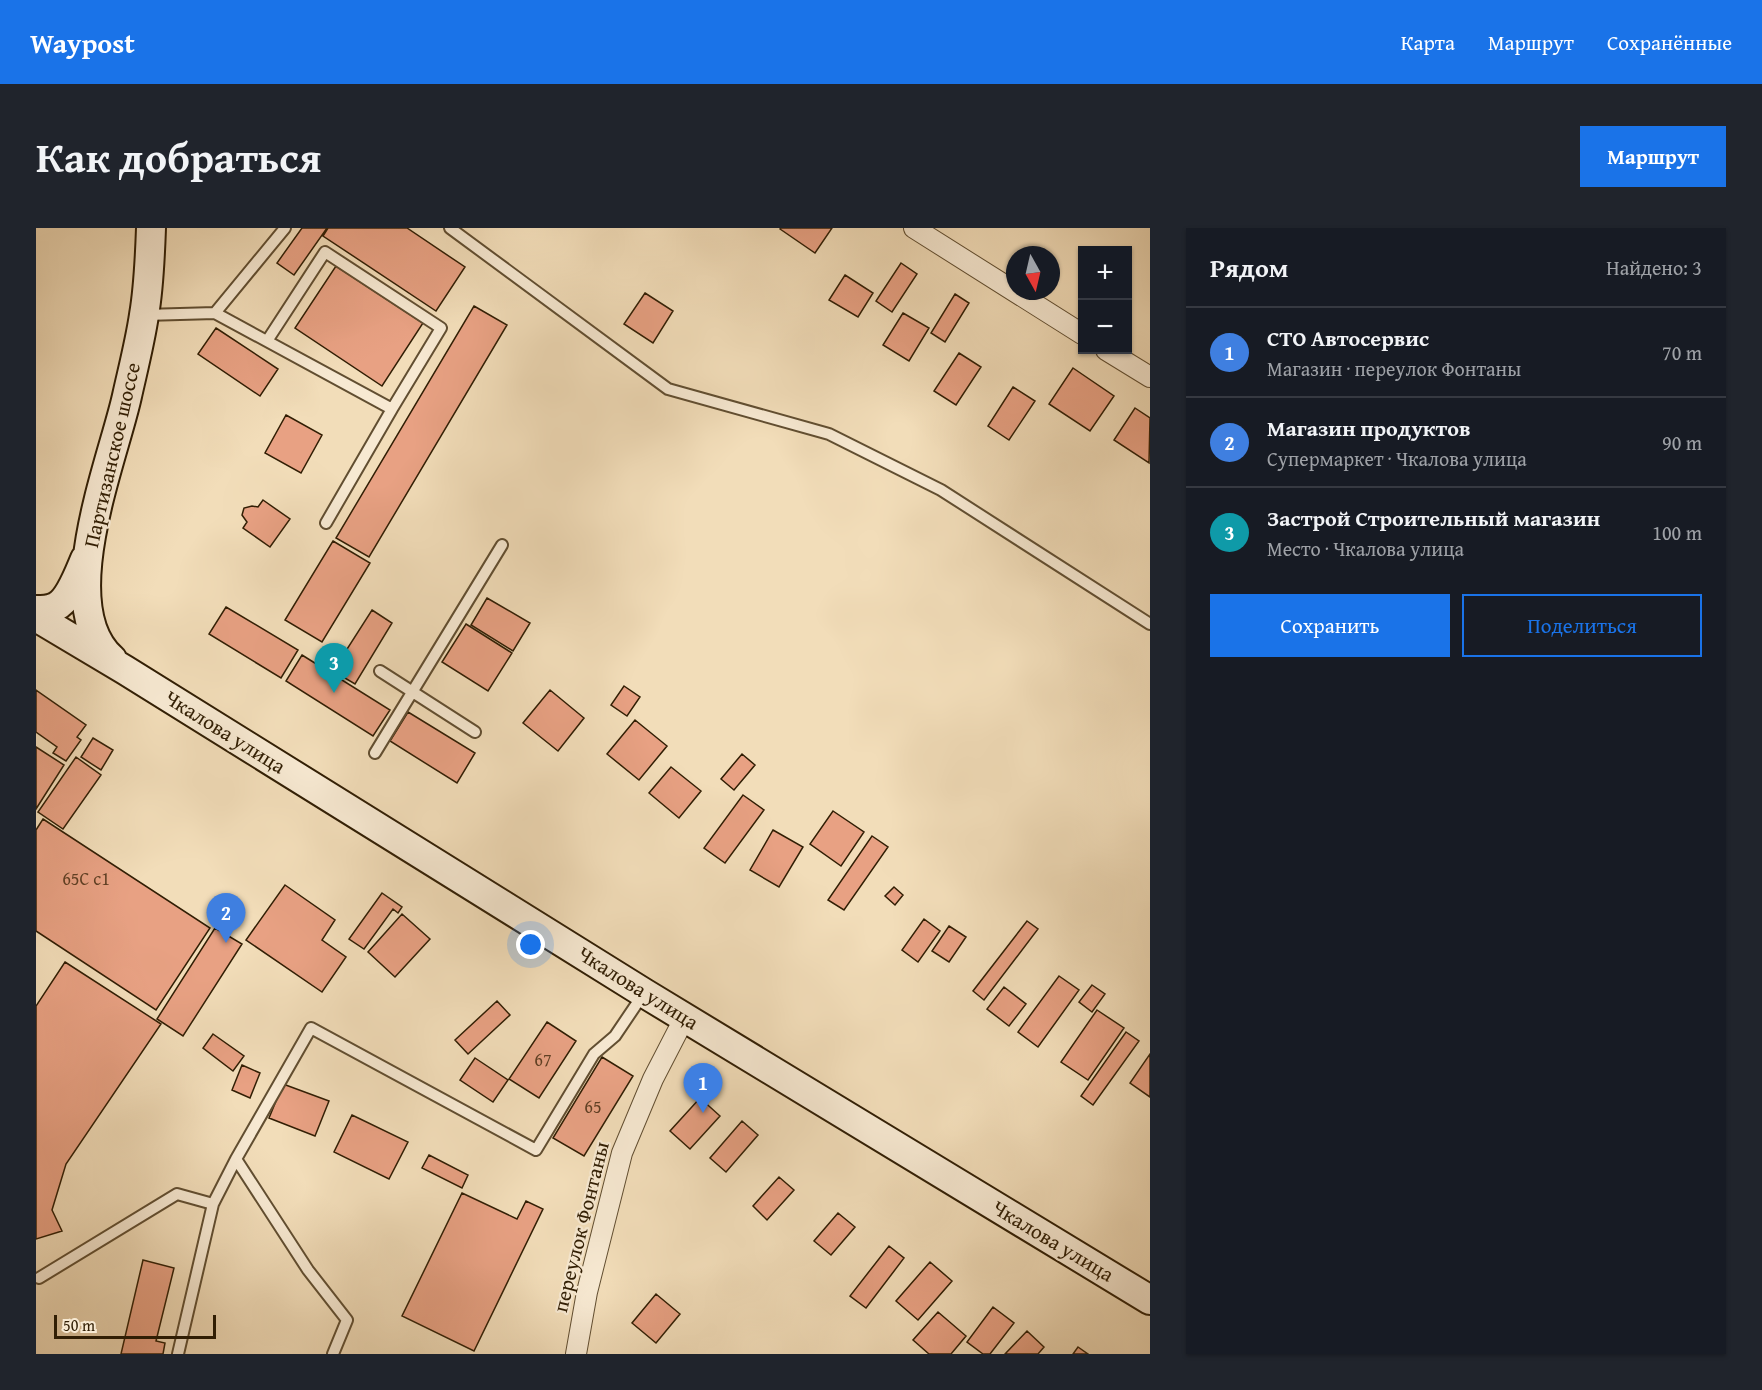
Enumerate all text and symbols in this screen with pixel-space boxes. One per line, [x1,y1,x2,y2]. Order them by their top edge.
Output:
text: Waypost [30,22,135,63]
text: Карта [1401,27,1455,58]
text: Маршрут [1488,27,1574,58]
text: Сохранённые [1607,27,1732,58]
text: Как добраться [36,126,321,187]
button: Маршрут [1580,126,1726,187]
north arrow [1006,246,1060,300]
map controls [1078,246,1132,354]
button: + [1078,246,1132,300]
text: Рядом [1210,248,1288,287]
text: Найдено: 3 [1606,253,1702,282]
button: − [1078,300,1132,354]
text: СТО Автосервис [1267,322,1429,354]
text: 1 [1224,338,1235,367]
text: 70 m [1662,338,1702,367]
text: Магазин · переулок Фонтаны [1267,354,1521,383]
street label: Партизанское шоссе [75,359,148,551]
text: Магазин продуктов [1267,412,1471,444]
text: 2 [1224,428,1235,457]
text: 90 m [1662,428,1702,457]
text: Супермаркет · Чкалова улица [1267,444,1527,473]
text: Застрой Строительный магазин [1267,502,1600,534]
text: 3 [1224,518,1235,547]
text: 100 m [1652,518,1702,547]
text: Место · Чкалова улица [1267,534,1464,563]
button: Сохранить [1210,594,1450,657]
button: Поделиться [1462,594,1702,657]
pin: 3 [314,644,354,693]
street label: Чкалова улица [159,682,292,781]
house number: 65С с1 [62,865,110,892]
pin: 2 [206,894,246,943]
your location [516,930,545,959]
street label: Чкалова улица [572,938,705,1037]
house number: 67 [534,1046,552,1073]
pin: 1 [684,1064,722,1113]
house number: 65 [584,1093,602,1120]
street label: переулок Фонтаны [544,1138,617,1316]
street label: Чкалова улица [986,1192,1120,1289]
scale bar [54,1312,216,1340]
text: 50 m [63,1313,95,1337]

